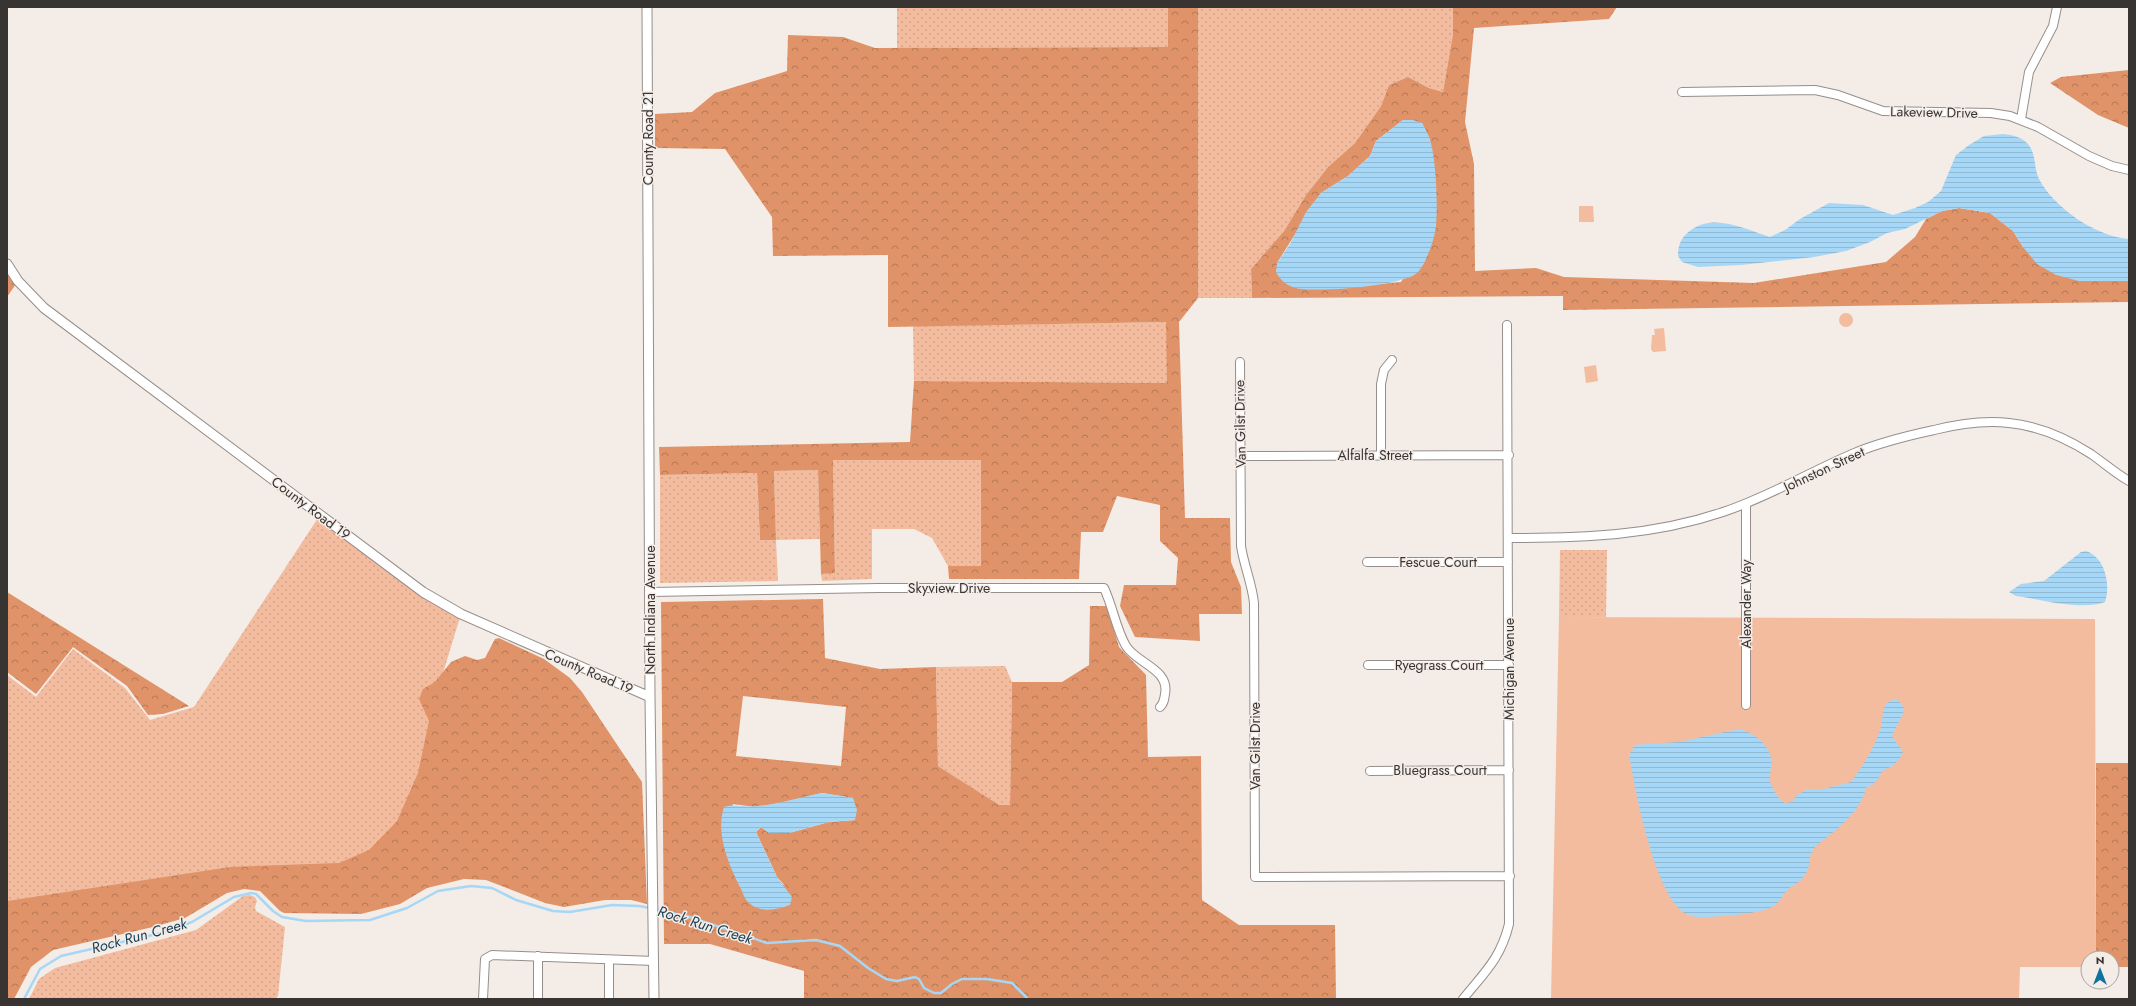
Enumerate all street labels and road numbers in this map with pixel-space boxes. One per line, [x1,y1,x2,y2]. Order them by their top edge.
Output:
street label: County Road 21 [638,91,658,185]
street label: Lakeview Drive [1890,101,1978,123]
street label: Van Gilst Drive [1229,380,1251,468]
street label: Johnston Street [1778,441,1868,497]
street label: Alfalfa Street [1338,445,1413,465]
street label: County Road 19 [267,472,355,544]
street label: North Indiana Avenue [640,545,660,675]
street label: Fescue Court [1399,552,1477,572]
street label: Alexander Way [1736,559,1756,648]
street label: Skyview Drive [908,578,990,598]
street label: Michigan Avenue [1499,618,1519,720]
street label: County Road 19 [542,643,636,699]
street label: Ryegrass Court [1395,655,1484,675]
street label: Van Gilst Drive [1245,702,1265,790]
street label: Bluegrass Court [1393,760,1487,780]

